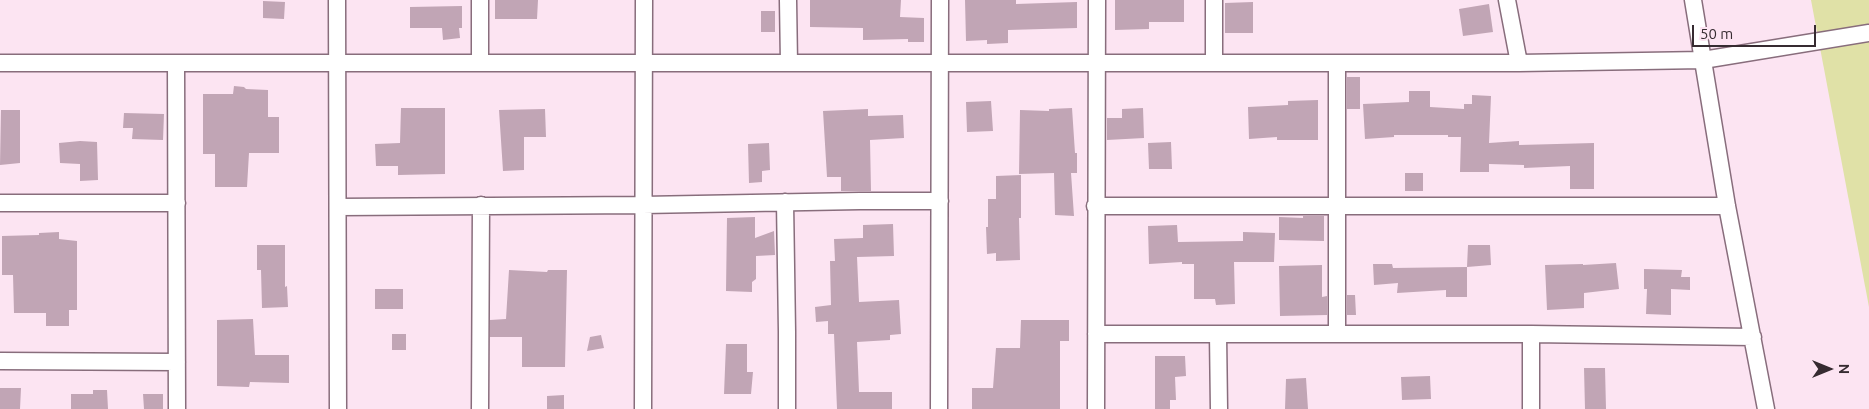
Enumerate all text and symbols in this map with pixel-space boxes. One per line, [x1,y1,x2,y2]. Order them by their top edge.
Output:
scale bar [1694,15,1818,47]
text: 50 m [1700,25,1733,42]
north arrow [1804,344,1854,394]
text: N [1836,364,1852,374]

